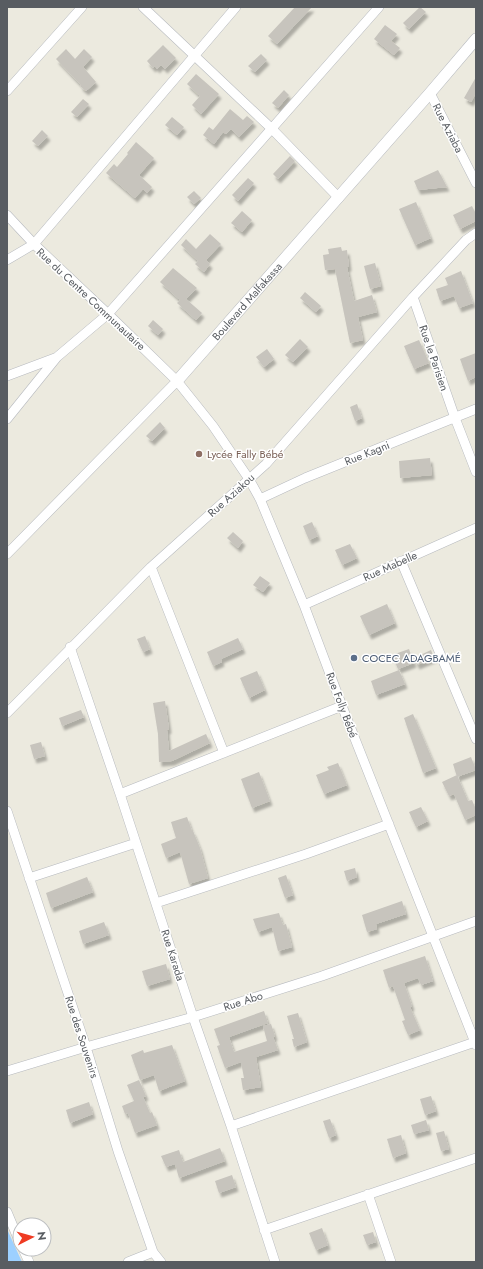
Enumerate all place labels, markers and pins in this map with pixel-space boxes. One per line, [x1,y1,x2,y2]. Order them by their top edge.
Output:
place label: Lycée Fally Bébé [207,446,284,462]
marker: Lycée Fally Bébé [194,449,204,459]
place label: COCEC ADAGBAMÉ [362,650,461,666]
marker: COCEC ADAGBAMÉ [349,653,359,663]

